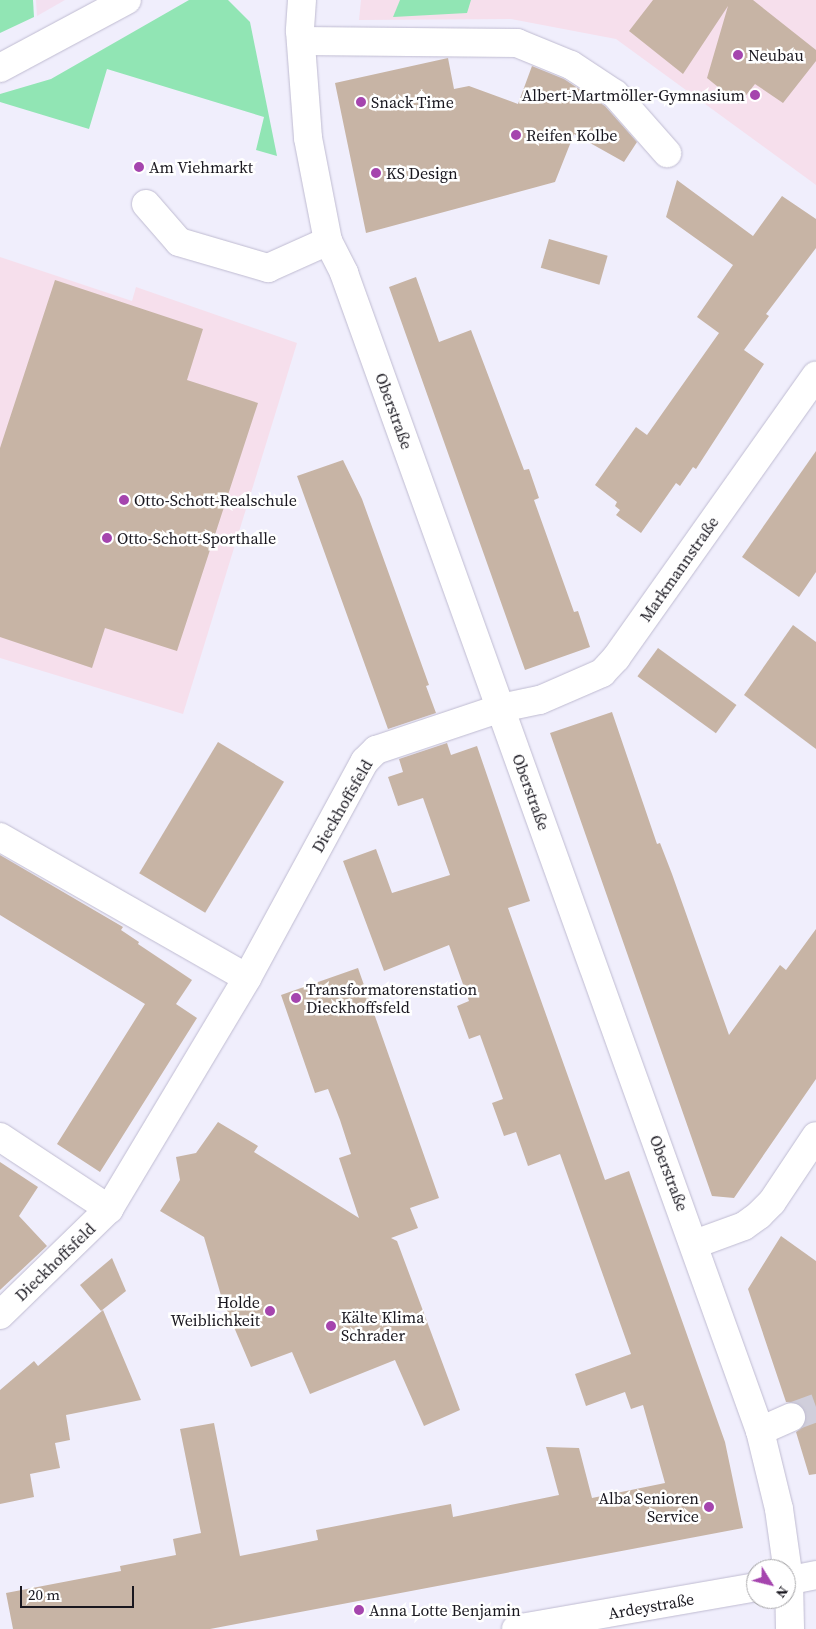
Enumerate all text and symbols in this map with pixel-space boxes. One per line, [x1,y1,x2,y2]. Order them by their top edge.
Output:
place label: Neubau [748,45,804,65]
marker: Neubau [732,49,744,61]
place label: Albert-Martmöller-Gymnasium [522,85,745,105]
marker: Albert-Martmöller-Gymnasium [749,89,761,101]
place label: Snack Time [371,92,454,112]
marker: Snack Time [355,96,367,108]
place label: Reifen Kolbe [526,125,617,145]
marker: Reifen Kolbe [510,129,522,141]
place label: Am Viehmarkt [149,157,253,177]
marker: Am Viehmarkt [133,161,145,173]
place label: KS Design [386,163,458,183]
marker: KS Design [370,167,382,179]
street label: Oberstraße [371,370,417,452]
place label: Otto-Schott-Realschule [134,490,297,510]
marker: Otto-Schott-Realschule [118,494,130,506]
street label: Markmannstraße [636,513,722,625]
place label: Otto-Schott-Sporthalle [117,528,276,548]
marker: Otto-Schott-Sporthalle [101,532,113,544]
street label: Oberstraße [508,751,554,833]
street label: Dieckhoffsfeld [308,756,376,856]
place label: Transformatorenstation Dieckhoffsfeld [306,979,477,1017]
marker: Transformatorenstation Dieckhoffsfeld [290,992,302,1004]
street label: Oberstraße [646,1132,692,1214]
street label: Dieckhoffsfeld [11,1219,99,1305]
place label: Holde Weiblichkeit [170,1292,260,1330]
marker: Holde Weiblichkeit [264,1305,276,1317]
place label: Kälte Klima Schrader [341,1307,424,1345]
marker: Kälte Klima Schrader [325,1320,337,1332]
place label: Alba Senioren Service [598,1488,699,1526]
marker: Alba Senioren Service [703,1501,715,1513]
north arrow [746,1559,796,1609]
scale bar [22,1576,136,1608]
text: N [771,1582,793,1602]
text: 20 m [28,1584,60,1605]
street label: Ardeystraße [607,1589,695,1623]
place label: Anna Lotte Benjamin [369,1600,521,1620]
marker: Anna Lotte Benjamin [353,1604,365,1616]

